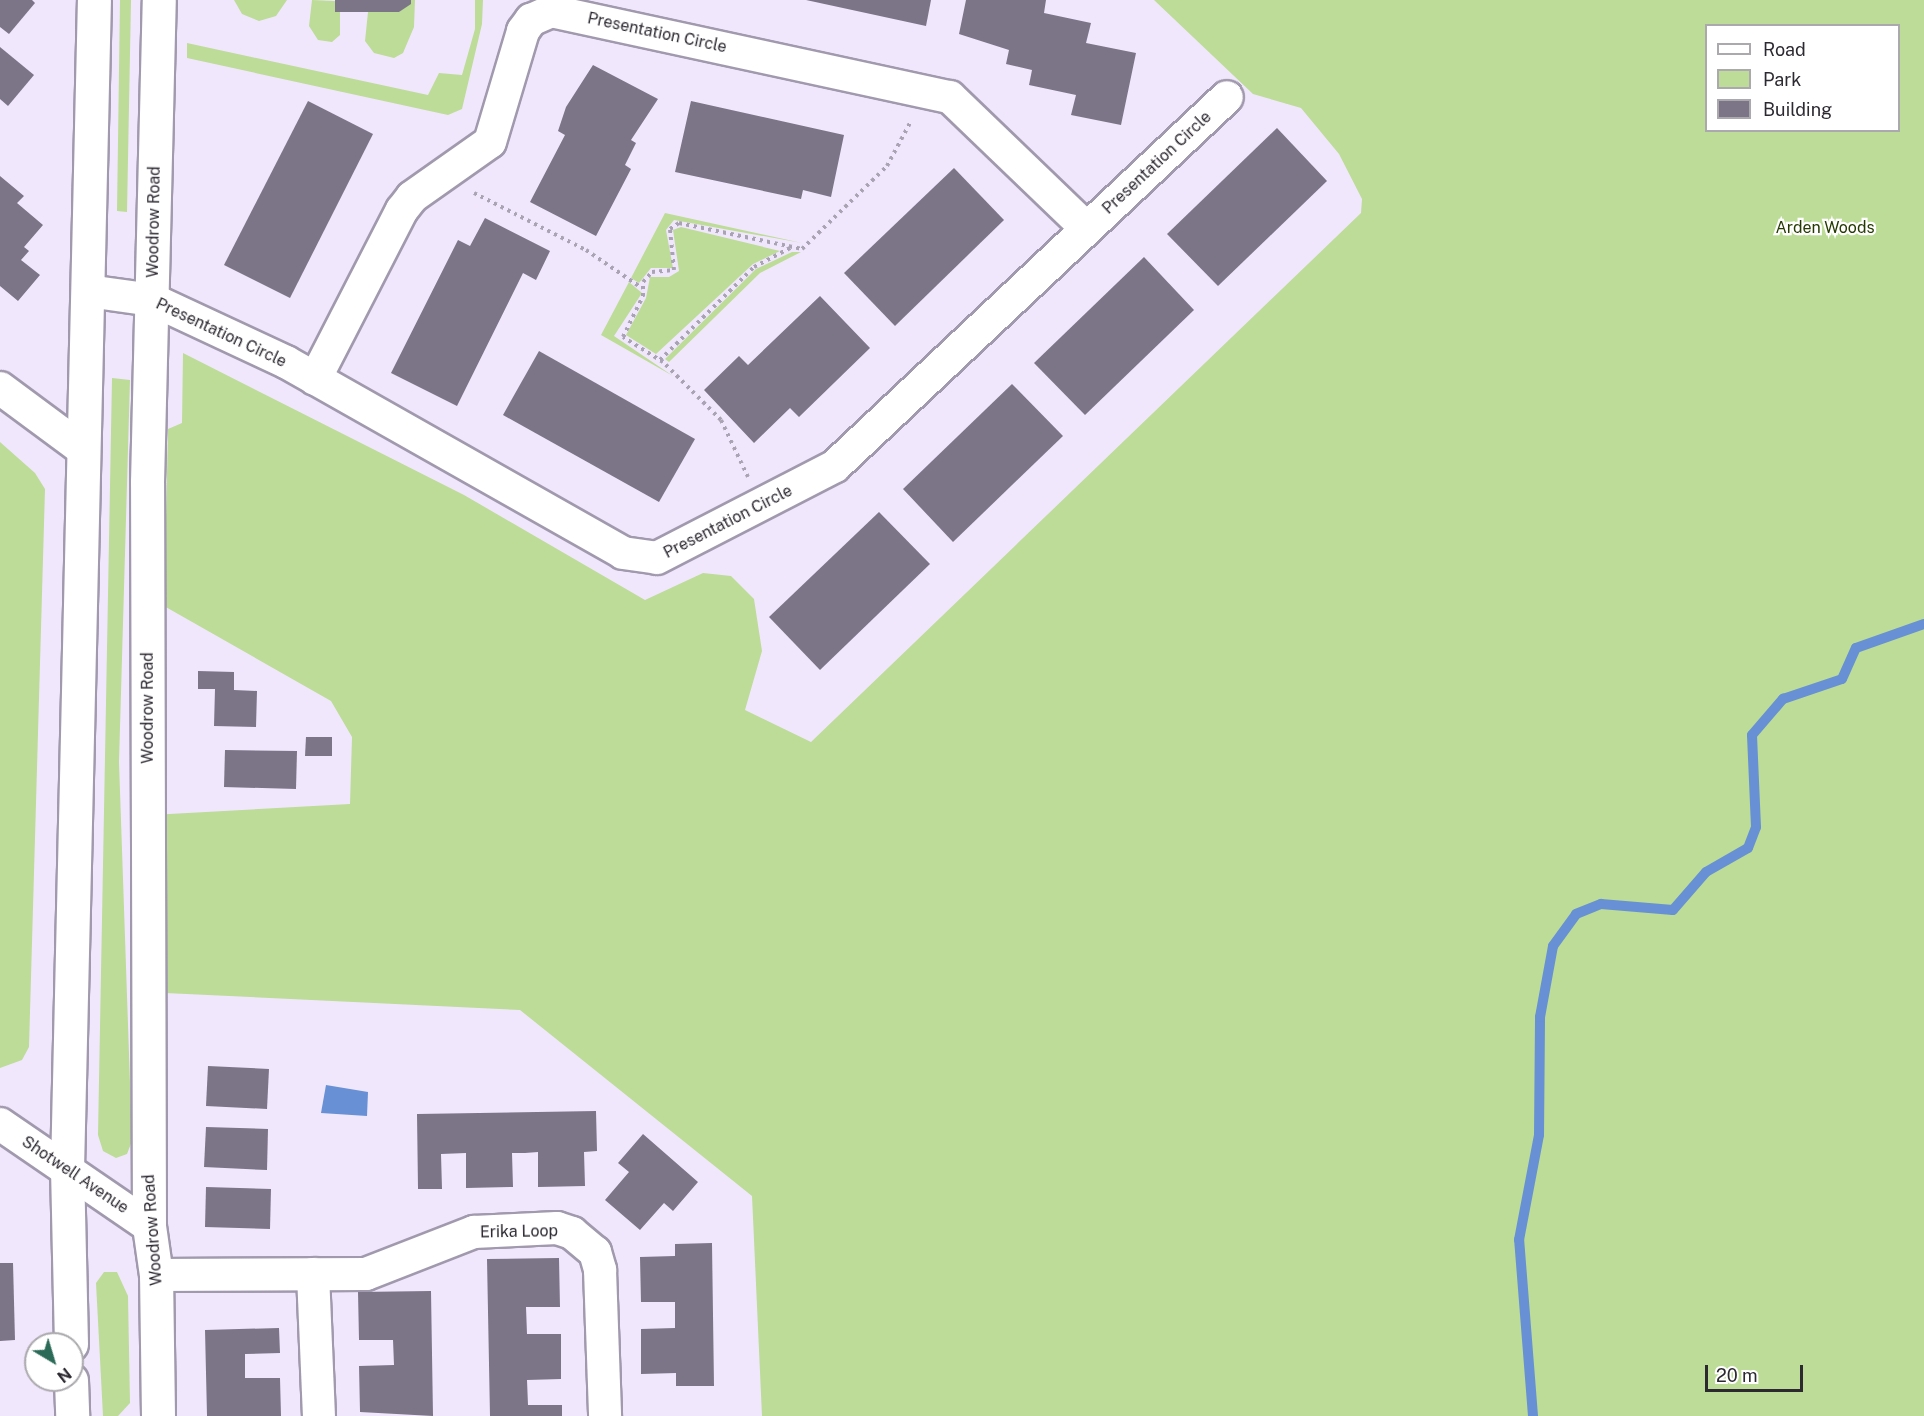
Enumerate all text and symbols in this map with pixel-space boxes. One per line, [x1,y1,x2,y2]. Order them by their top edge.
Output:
street label: Presentation Circle [586,9,728,57]
legend [1705,24,1900,132]
text: Road [1763,39,1806,60]
text: Park [1763,69,1801,90]
text: Building [1763,99,1832,120]
street label: Presentation Circle [1099,108,1215,218]
street label: Woodrow Road [143,166,165,278]
park label: Arden Woods [1775,218,1875,238]
street label: Presentation Circle [153,294,289,372]
street label: Presentation Circle [661,481,795,563]
street label: Woodrow Road [138,652,158,764]
street label: Shotwell Avenue [18,1132,132,1218]
street label: Woodrow Road [140,1174,166,1286]
street label: Erika Loop [480,1222,558,1242]
north arrow [24,1332,84,1392]
scale bar [1708,1353,1806,1391]
text: N [53,1364,75,1386]
text: 20 m [1716,1365,1758,1386]

